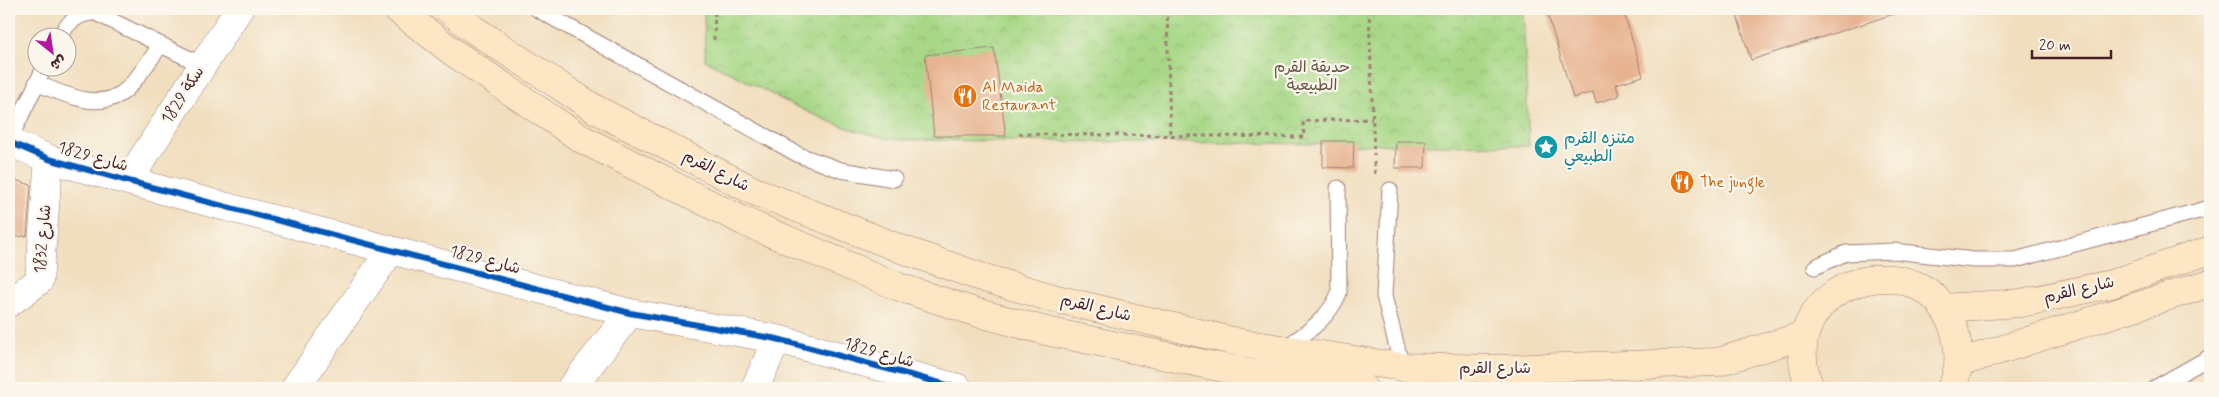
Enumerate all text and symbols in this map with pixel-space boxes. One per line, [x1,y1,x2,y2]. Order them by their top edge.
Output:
north arrow [28,28,78,78]
scale bar [2032,28,2110,60]
text: 20 m [2039,36,2071,56]
text: ش [47,51,69,74]
park label: حديقة القرم الطبيعية [1274,57,1350,96]
street label: سكة 1829 [157,62,209,128]
place label: Al Maida Restaurant [982,77,1057,116]
restaurant icon: Al Maida Restaurant [952,83,978,109]
place label: متنزه القرم الطبيعي [1564,128,1635,170]
place icon: متنزه القرم الطبيعي [1533,134,1559,160]
street label: 1829 شارع [55,137,131,177]
street label: شارع القرم [679,145,753,198]
restaurant icon: The jungle [1669,169,1695,195]
place label: The jungle [1700,172,1766,194]
street label: 1832 شارع [30,204,56,274]
street label: 1829 شارع [447,241,523,279]
street label: شارع القرم [2042,272,2117,309]
street label: شارع القرم [1058,289,1133,328]
street label: 1829 شارع [841,333,917,373]
street label: شارع القرم [1459,358,1531,380]

